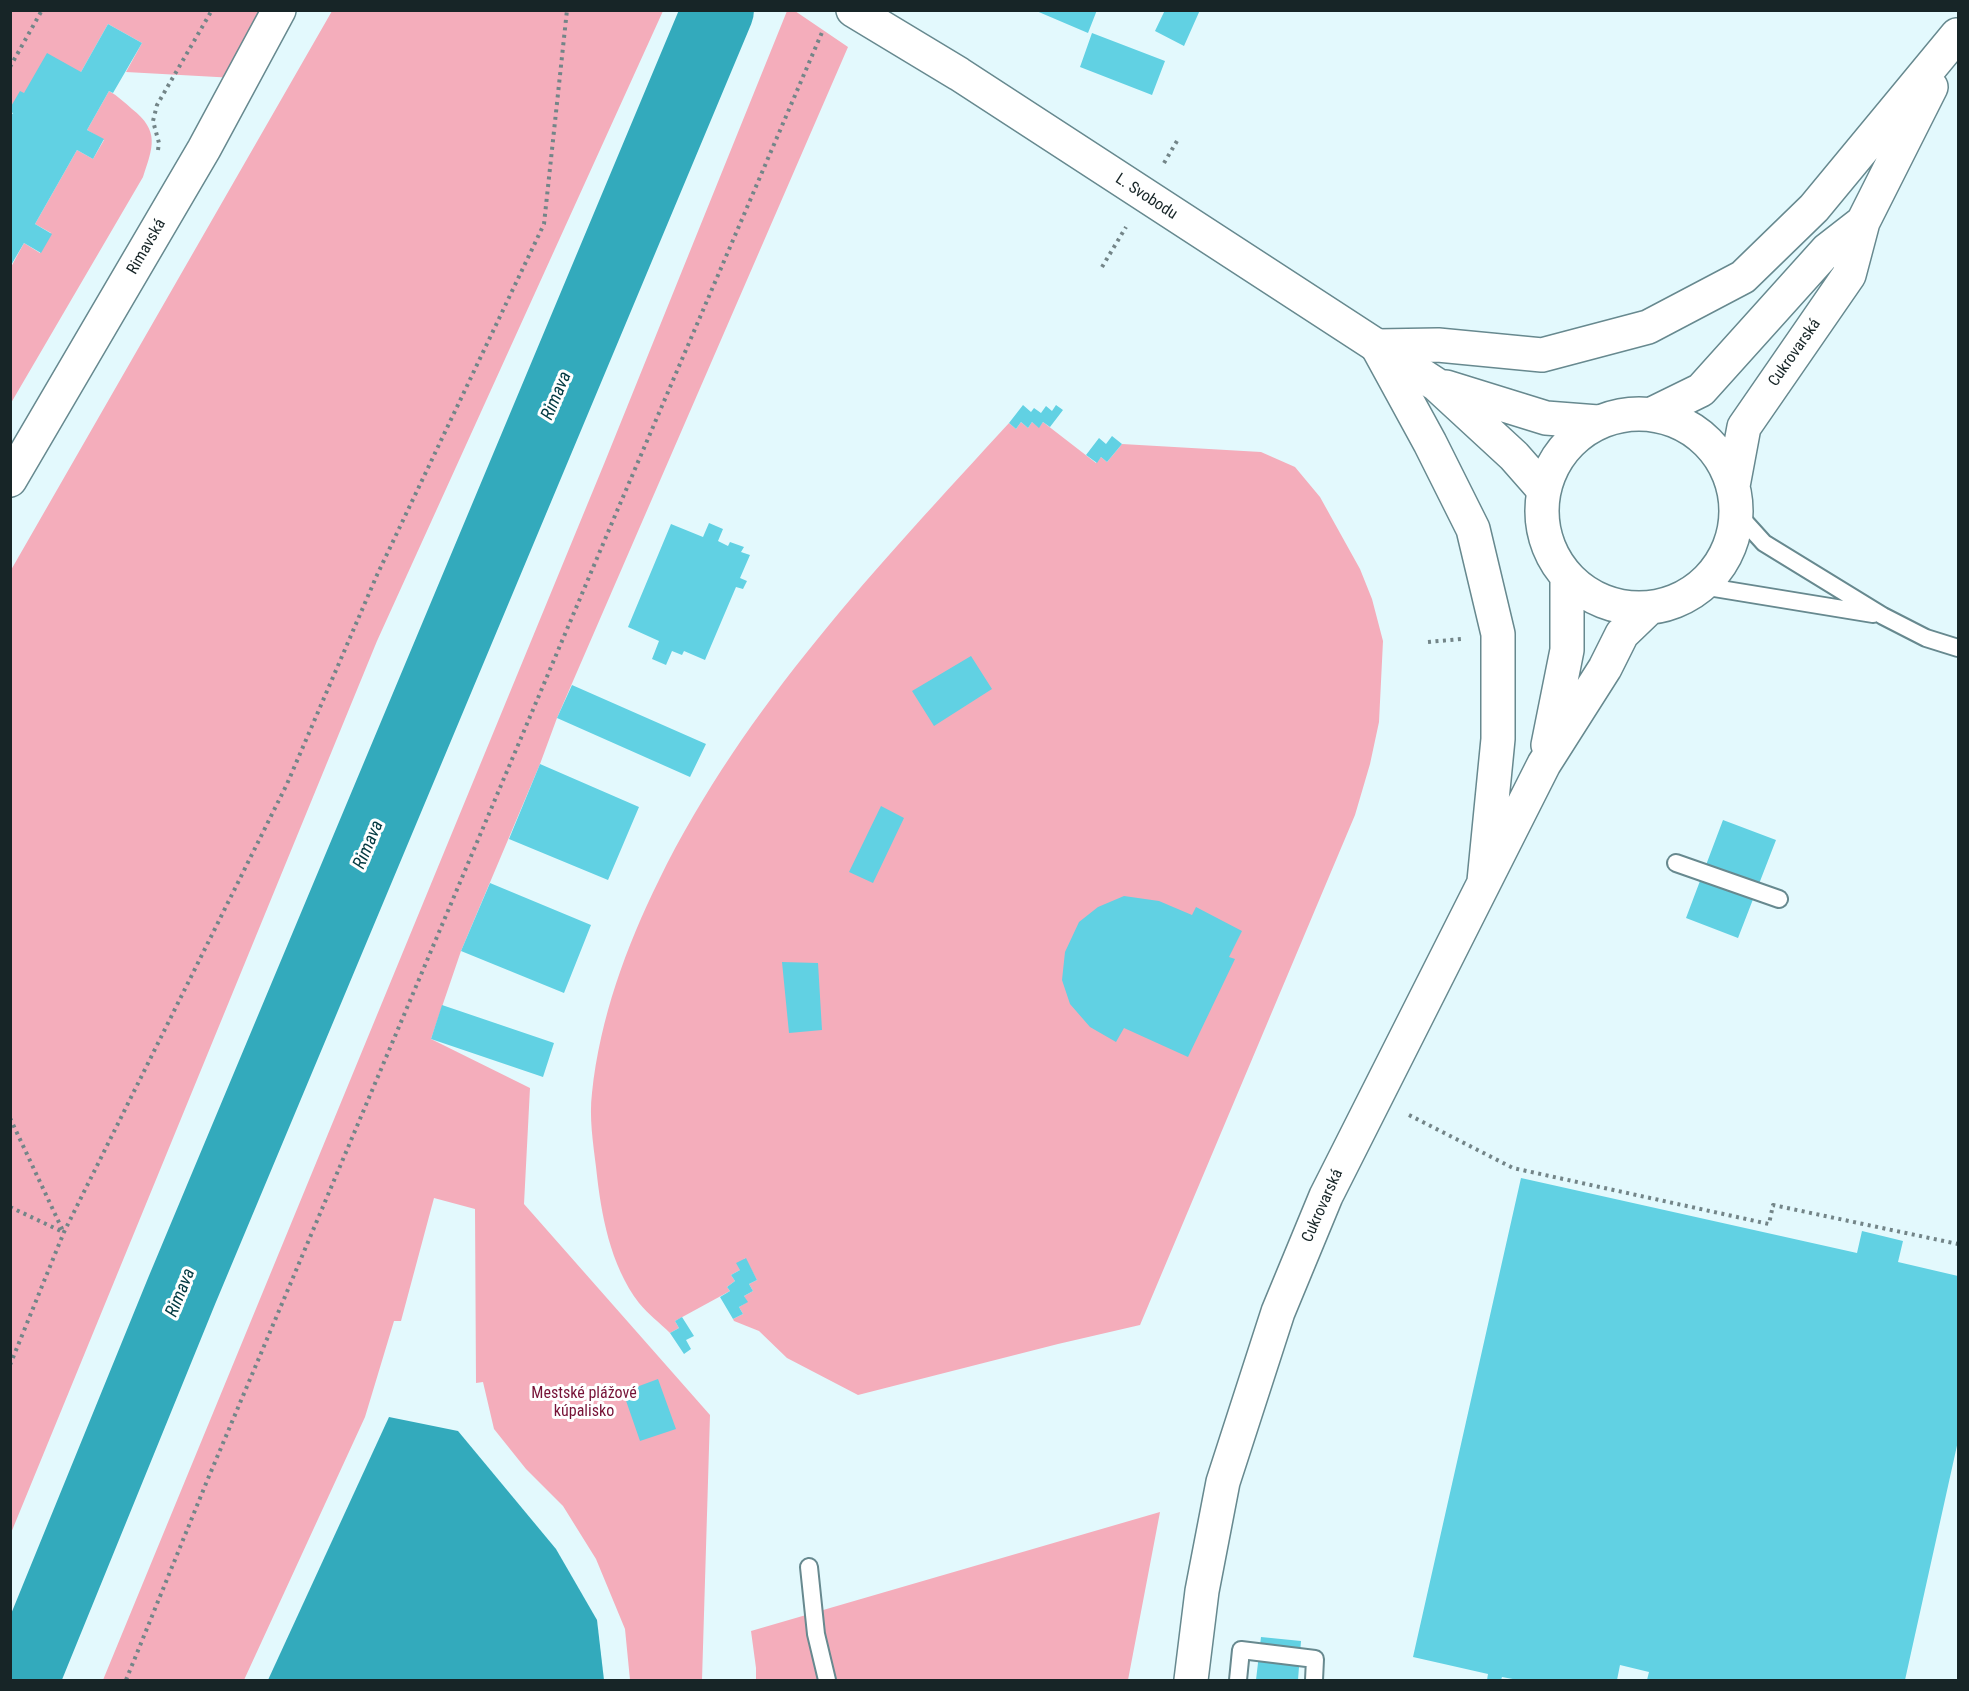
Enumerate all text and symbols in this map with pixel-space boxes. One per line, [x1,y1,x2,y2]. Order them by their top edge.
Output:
street label: L. Svobodu [1111,170,1181,224]
street label: Rimavská [123,216,171,278]
street label: Cukrovarská [1765,316,1825,390]
water label: Rimava [537,369,577,423]
water label: Rimava [349,818,389,872]
street label: Cukrovarská [1298,1166,1348,1246]
water label: Rimava [162,1266,200,1320]
park label: Mestské plážové kúpalisko [531,1384,637,1422]

